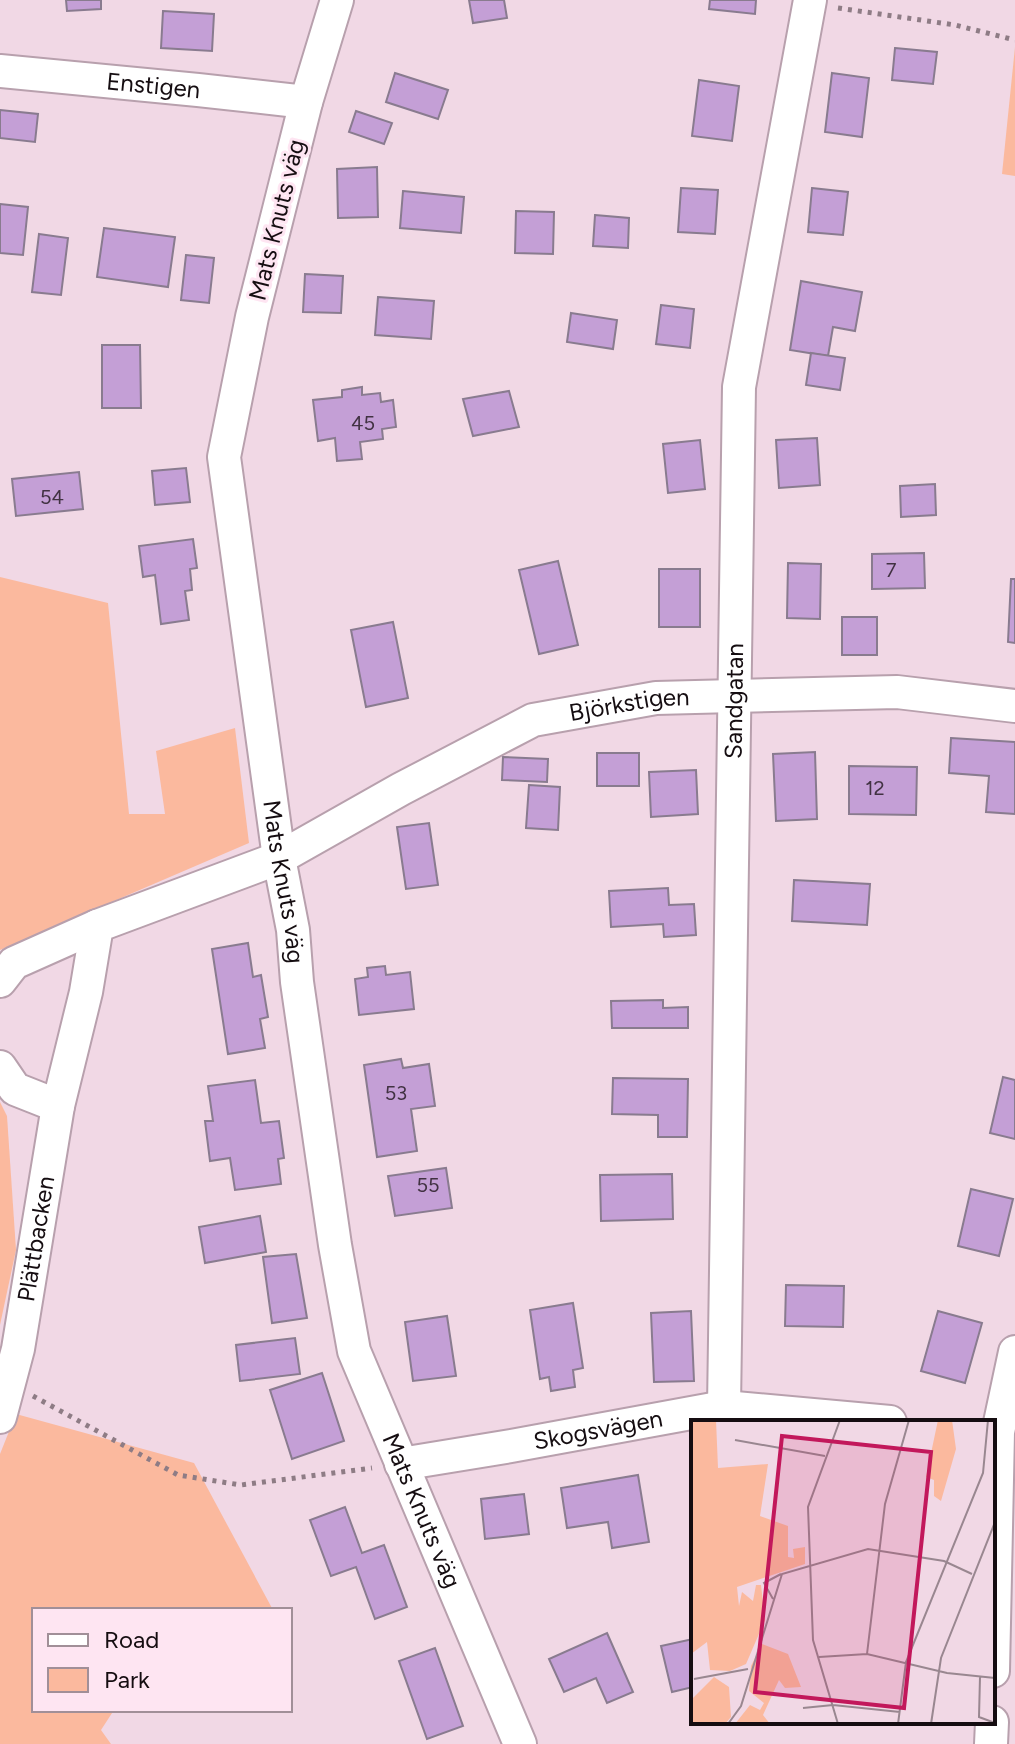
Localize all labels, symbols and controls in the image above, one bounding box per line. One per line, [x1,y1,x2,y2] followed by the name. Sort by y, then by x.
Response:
[105,66,202,104] street label: Enstigen
[242,136,311,303] street label: Mats Knuts väg
[351,411,375,435] house number: 45
[40,485,64,509] house number: 54
[886,558,897,582] house number: 7
[719,643,749,759] street label: Sandgatan
[567,682,690,727] street label: Björkstigen
[865,776,885,800] house number: 12
[257,798,311,964] street label: Mats Knuts väg
[385,1081,407,1105] house number: 53
[417,1173,440,1197] house number: 55
[11,1174,60,1304] street label: Plättbacken
[531,1404,665,1456] street label: Skogsvägen
[691,1420,995,1724] inset map
[376,1429,467,1592] street label: Mats Knuts väg
[32,1608,292,1712] legend
[104,1625,159,1654] text: Road
[104,1665,150,1694] text: Park

